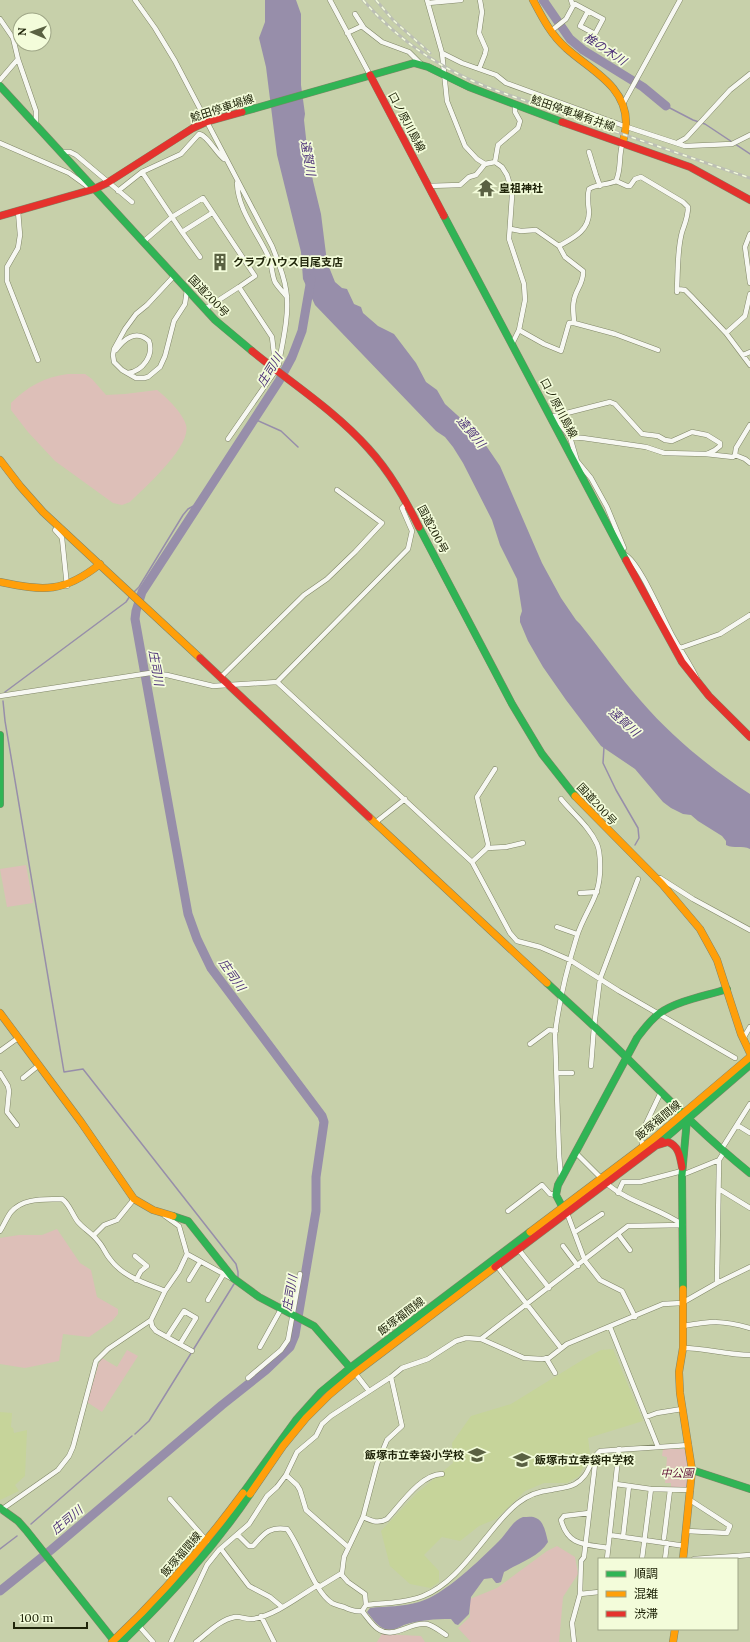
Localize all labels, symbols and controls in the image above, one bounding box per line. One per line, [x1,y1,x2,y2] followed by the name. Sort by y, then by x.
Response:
[12,12,52,52] north arrow
[15,27,29,36] text: N
[581,29,631,69] water label: 椎の木川
[385,90,429,154] street label: 口ノ原川島線
[188,91,256,125] street label: 鯰田停車場線
[529,92,617,134] street label: 鯰田停車場有井線
[298,139,319,179] water label: 遠賀川
[476,178,496,198] temple icon: 皇祖神社
[499,181,543,195] place label: 皇祖神社
[210,252,230,272] building icon: クラブハウス目尾支店
[233,255,343,269] place label: クラブハウス目尾支店
[186,272,232,320] street label: 国道200号
[254,349,287,389] water label: 庄司川
[537,376,581,440] street label: 口ノ原川島線
[454,413,490,452] water label: 遠賀川
[414,503,452,555] street label: 国道200号
[146,649,167,689] water label: 庄司川
[606,704,644,741] water label: 遠賀川
[574,780,620,828] street label: 国道200号
[216,956,250,995] water label: 庄司川
[632,1097,684,1143] street label: 飯塚福間線
[279,1272,300,1312] water label: 庄司川
[375,1294,427,1338] street label: 飯塚福間線
[467,1445,487,1465] school or university icon: 飯塚市立幸袋小学校
[364,1448,464,1462] place label: 飯塚市立幸袋小学校
[512,1450,532,1470] school or university icon: 飯塚市立幸袋中学校
[534,1453,634,1467] place label: 飯塚市立幸袋中学校
[661,1466,695,1480] park label: 中公園
[48,1501,87,1537] water label: 庄司川
[158,1529,204,1579] street label: 飯塚福間線
[598,1558,738,1630] legend
[634,1566,658,1581] text: 順調
[634,1586,658,1601] text: 混雑
[14,1604,87,1630] scale bar
[634,1606,658,1621] text: 渋滞
[20,1610,53,1625] text: 100 m

